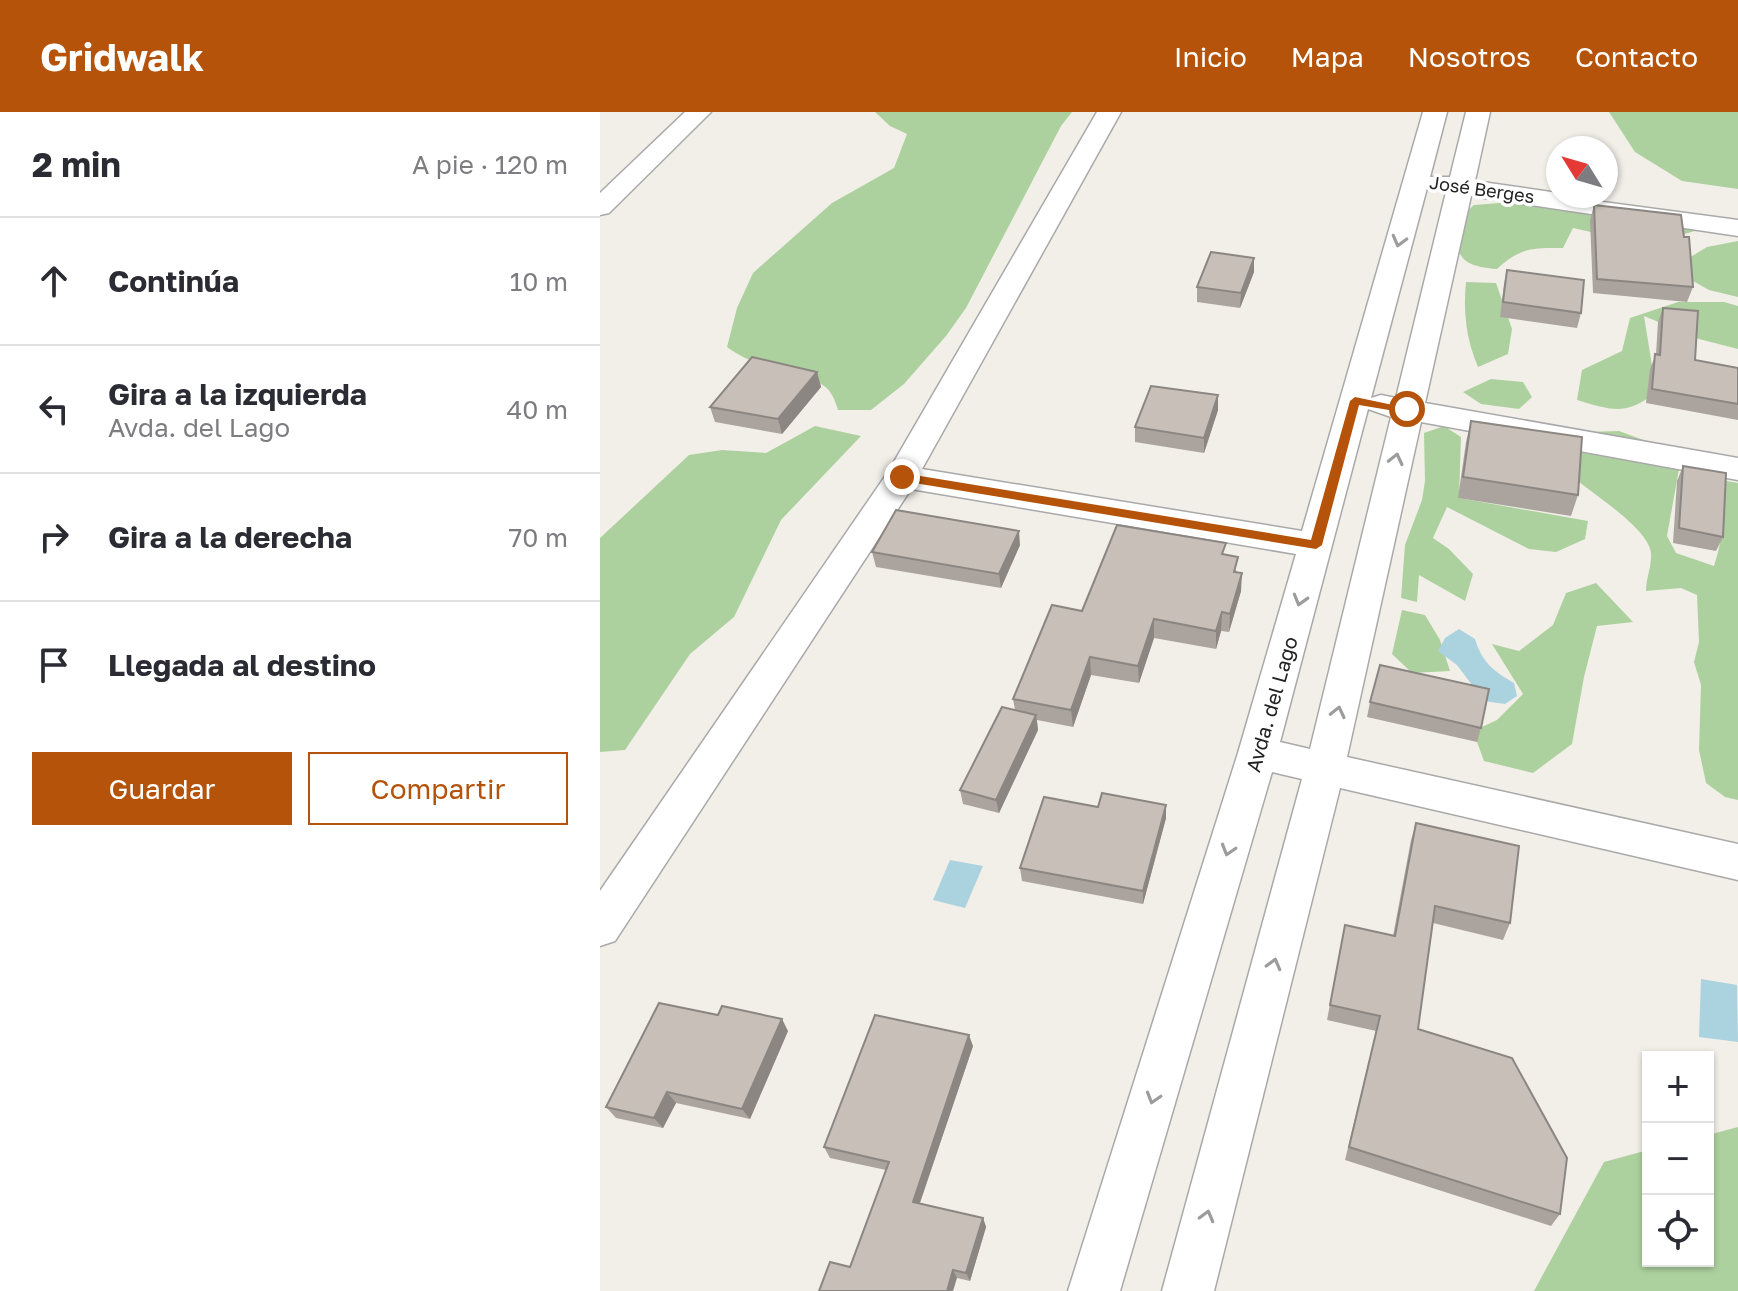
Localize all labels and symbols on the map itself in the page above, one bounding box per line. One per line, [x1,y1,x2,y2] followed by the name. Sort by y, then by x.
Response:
[1546,136,1618,208] north arrow
[1428,171,1536,207] street label: José Berges
[1392,234,1408,248] one-way arrow
[1389,391,1425,427] route start
[1387,452,1404,466] one-way arrow
[884,459,920,495] route end
[1293,592,1310,606] one-way arrow
[1240,633,1302,775] street label: Avda. del Lago
[1329,706,1346,720] one-way arrow
[1221,842,1237,856] one-way arrow
[1264,958,1281,972] one-way arrow
[1146,1091,1162,1105] one-way arrow
[1198,1209,1215,1223] one-way arrow

